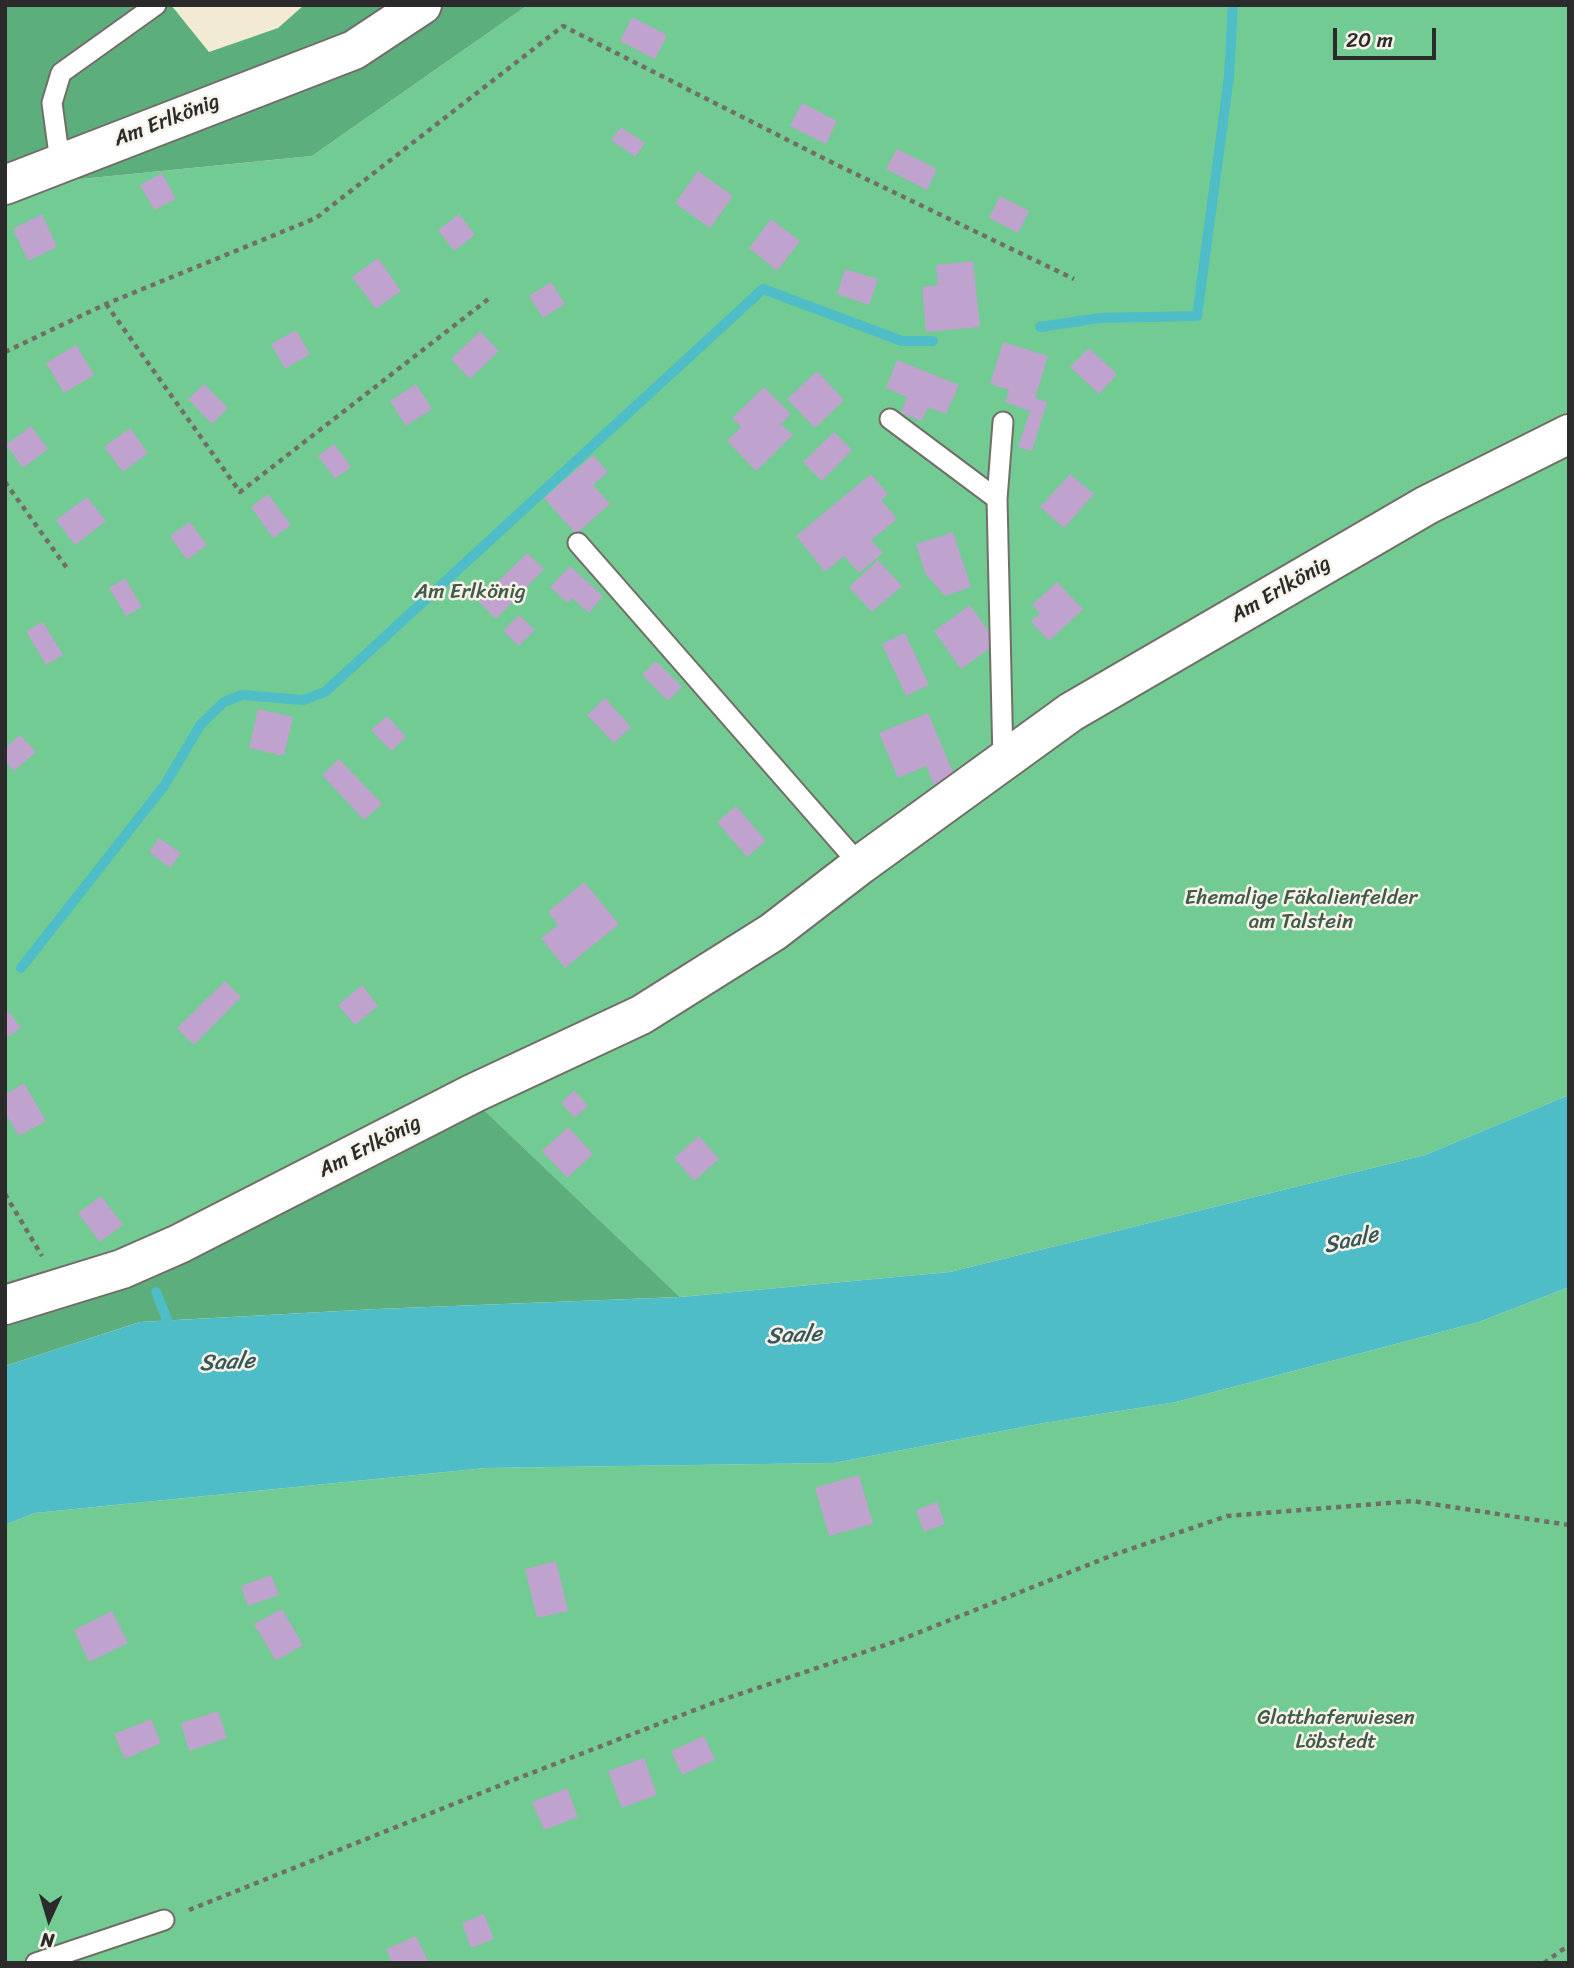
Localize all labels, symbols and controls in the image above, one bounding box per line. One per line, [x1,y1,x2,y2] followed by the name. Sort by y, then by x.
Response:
[1336,14,1439,58] scale bar
[1346,21,1393,59] text: 20 m
[111,89,223,153] street label: Am Erlkönig
[1227,551,1335,629] street label: Am Erlkönig
[414,580,526,606] park label: Am Erlkönig
[1185,886,1417,936] park label: Ehemalige Fäkalienfelder am Talstein
[315,1111,425,1183] street label: Am Erlkönig
[1321,1221,1381,1261] water label: Saale
[766,1321,822,1351] water label: Saale
[199,1348,255,1378] water label: Saale
[1257,1706,1415,1756] park label: Glatthaferwiesen Löbstedt
[14,1884,84,1954] north arrow
[40,1924,55,1957] text: N

